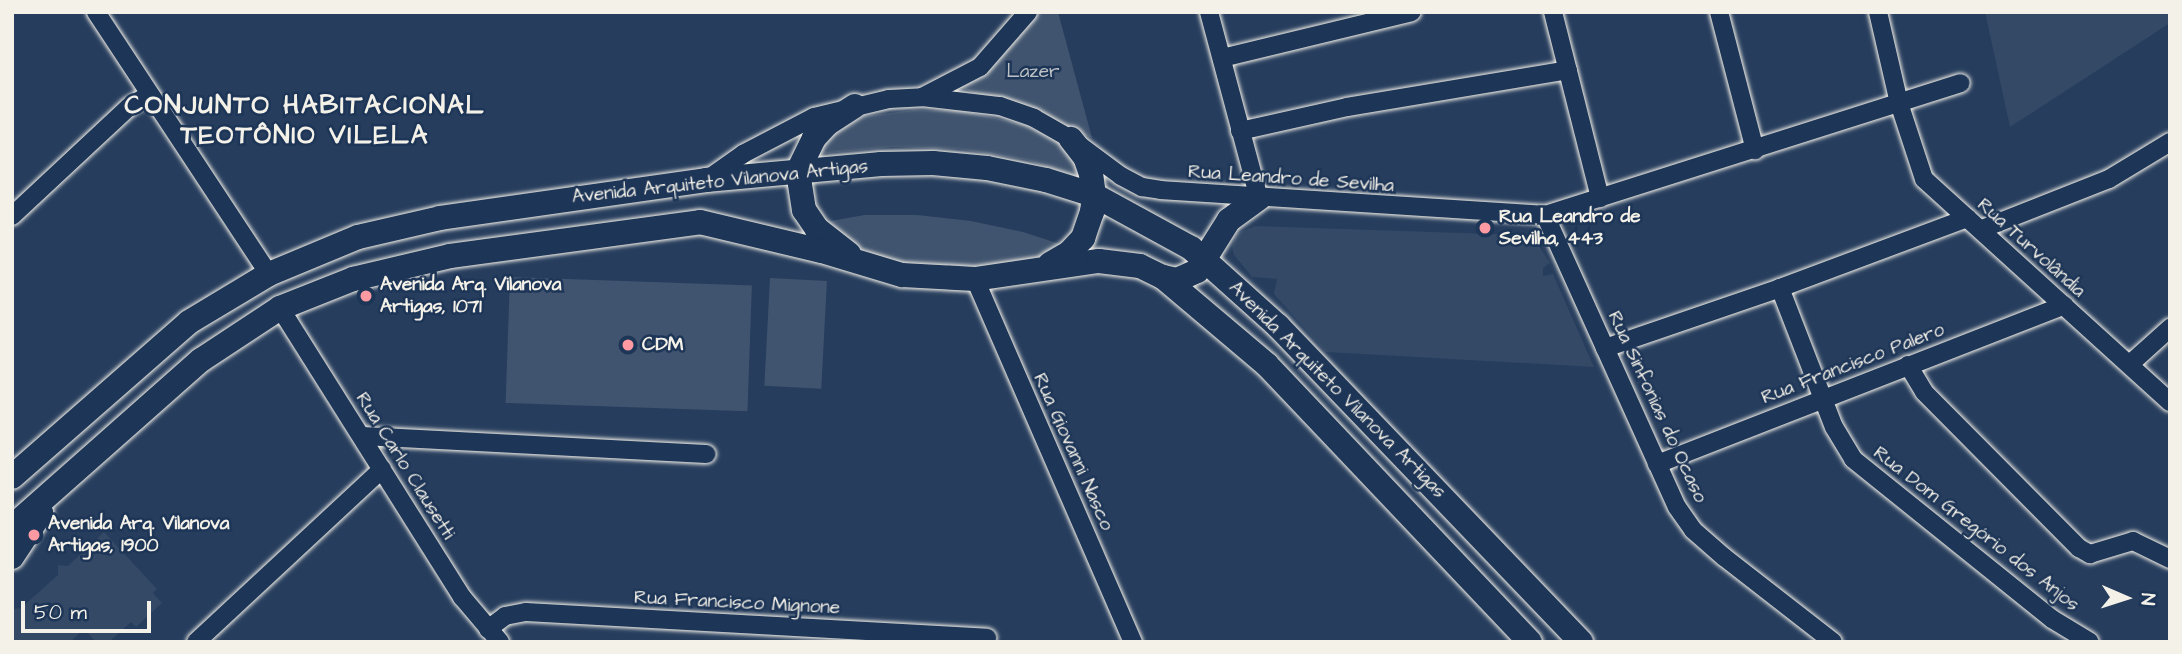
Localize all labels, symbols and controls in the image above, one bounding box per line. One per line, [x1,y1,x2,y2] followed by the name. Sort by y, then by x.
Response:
[1007,61,1059,83] park label: Lazer
[127,90,483,152] district label: CONJUNTO HABITACIONAL TEOTÔNIO VILELA
[571,155,869,209] street label: Avenida Arquiteto Vilanova Artigas
[1187,160,1395,198] street label: Rua Leandro de Sevilha
[1972,194,2090,302] street label: Rua Turvolândia
[1499,206,1641,250] place label: Rua Leandro de Sevilha, 443
[1477,220,1493,236] marker: Rua Leandro de Sevilha, 443
[380,274,562,318] place label: Avenida Arq. Vilanova Artigas, 1071
[1224,277,1450,503] street label: Avenida Arquiteto Vilanova Artigas
[358,288,374,304] marker: Avenida Arq. Vilanova Artigas, 1071
[1603,308,1711,506] street label: Rua Sinfonias do Ocaso
[1758,319,1948,409] street label: Rua Francisco Palero
[642,334,683,356] place label: CDM
[620,337,636,353] marker: CDM
[1028,370,1118,534] street label: Rua Giovanni Nasco
[351,388,459,544] street label: Rua Carlo Clausetti
[1869,442,2083,616] street label: Rua Dom Gregório dos Anjos
[48,513,230,557] place label: Avenida Arq. Vilanova Artigas, 1900
[26,527,42,543] marker: Avenida Arq. Vilanova Artigas, 1900
[2091,563,2161,633] north arrow
[633,586,841,620] street label: Rua Francisco Mignone
[24,588,154,632] scale bar
[2134,592,2161,606] text: N
[34,598,87,627] text: 50 m

